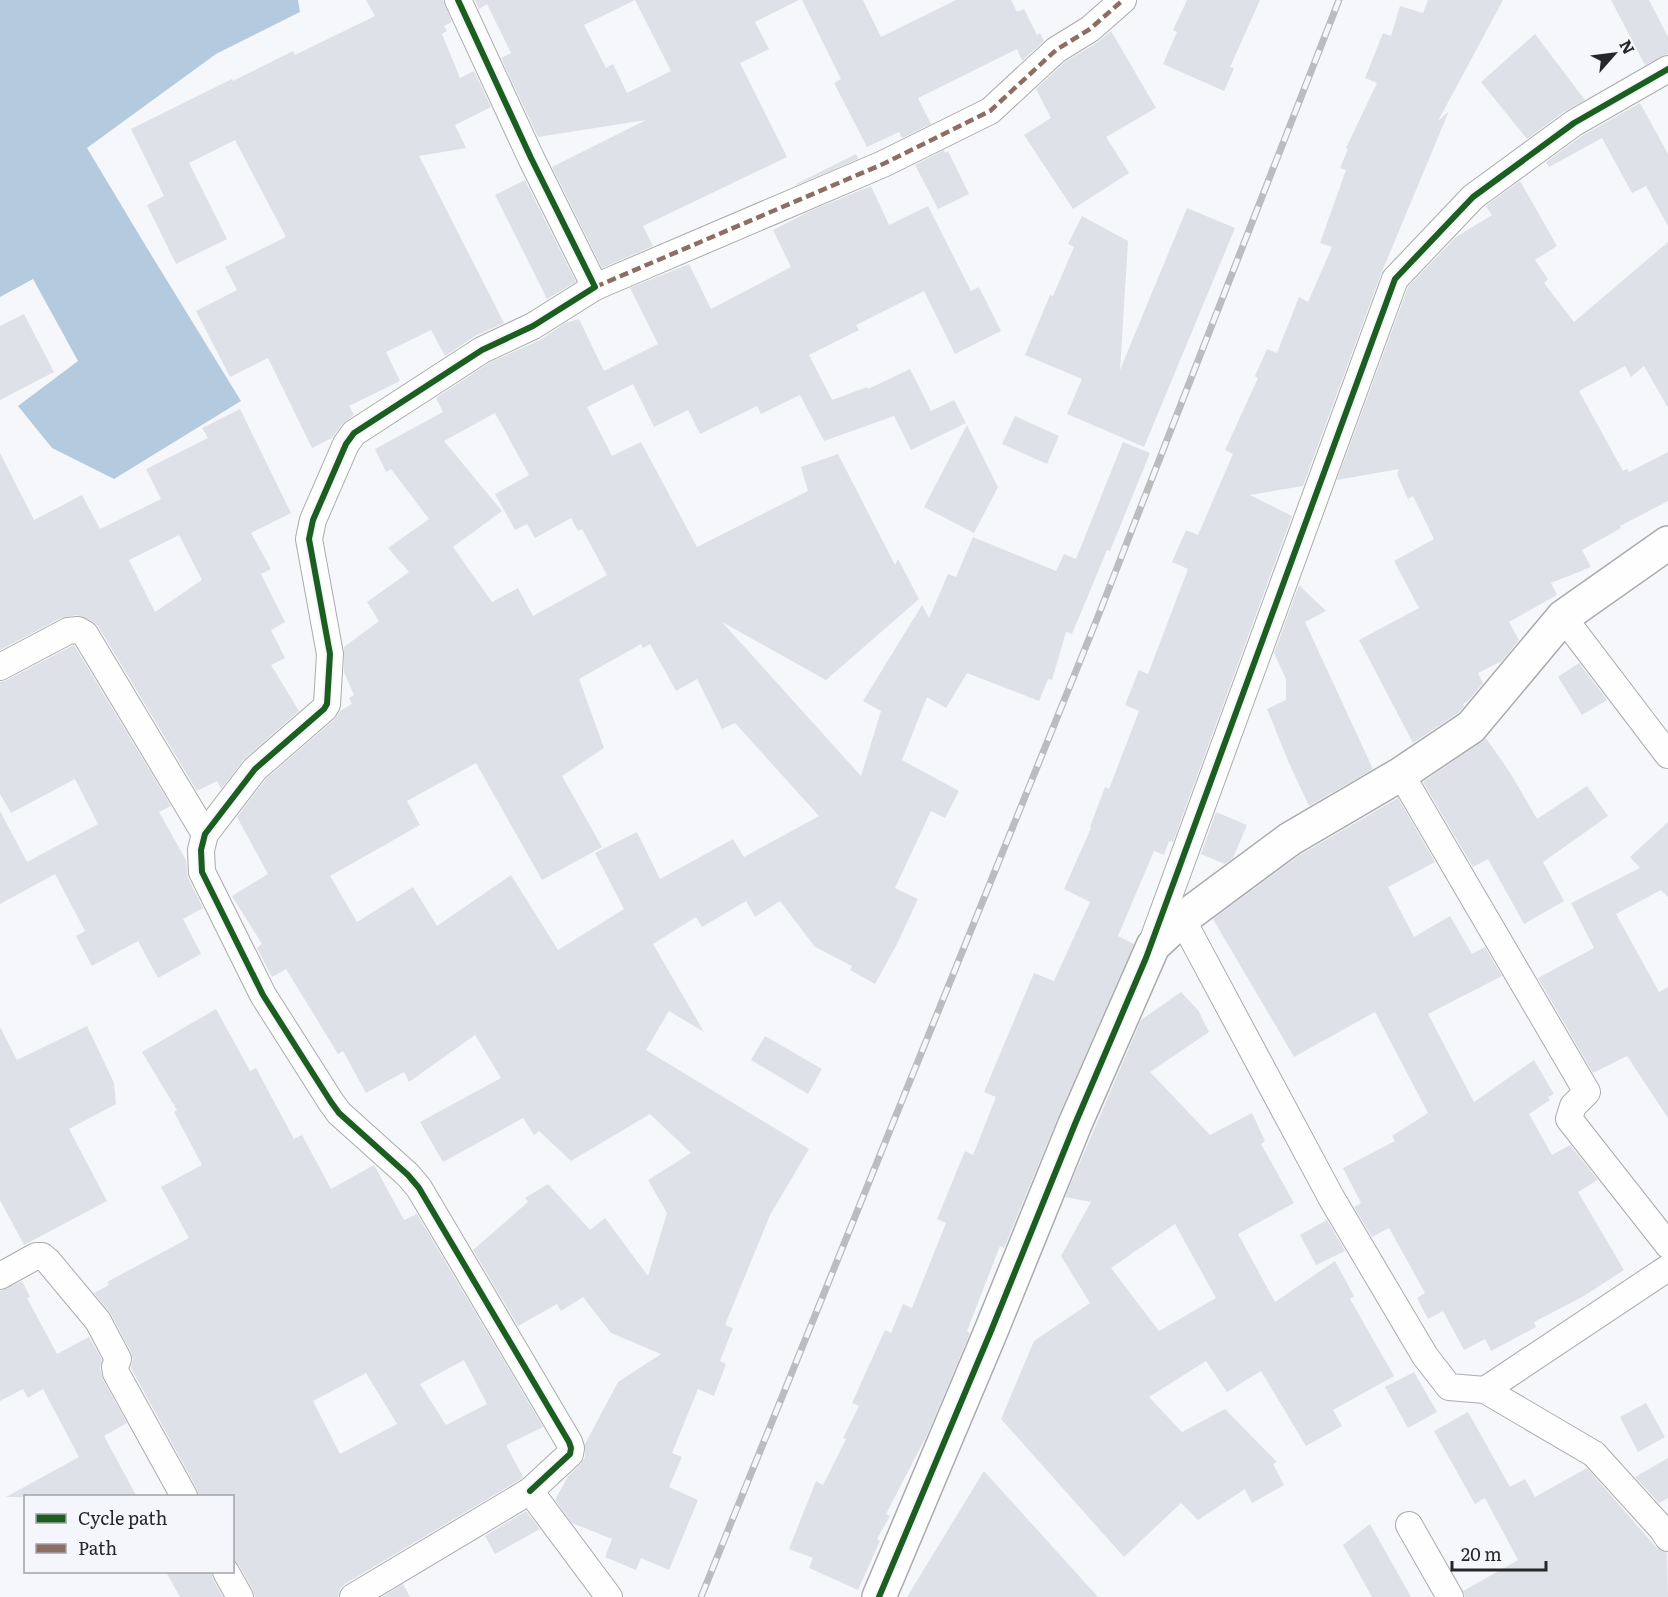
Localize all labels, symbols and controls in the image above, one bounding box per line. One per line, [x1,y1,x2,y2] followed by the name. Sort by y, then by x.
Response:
[1584,24,1644,84] north arrow
[1614,35,1642,58] text: N
[24,1495,234,1573] legend
[78,1504,167,1531] text: Cycle path
[78,1534,117,1561] text: Path
[1452,1534,1546,1572] scale bar
[1461,1540,1502,1567] text: 20 m

